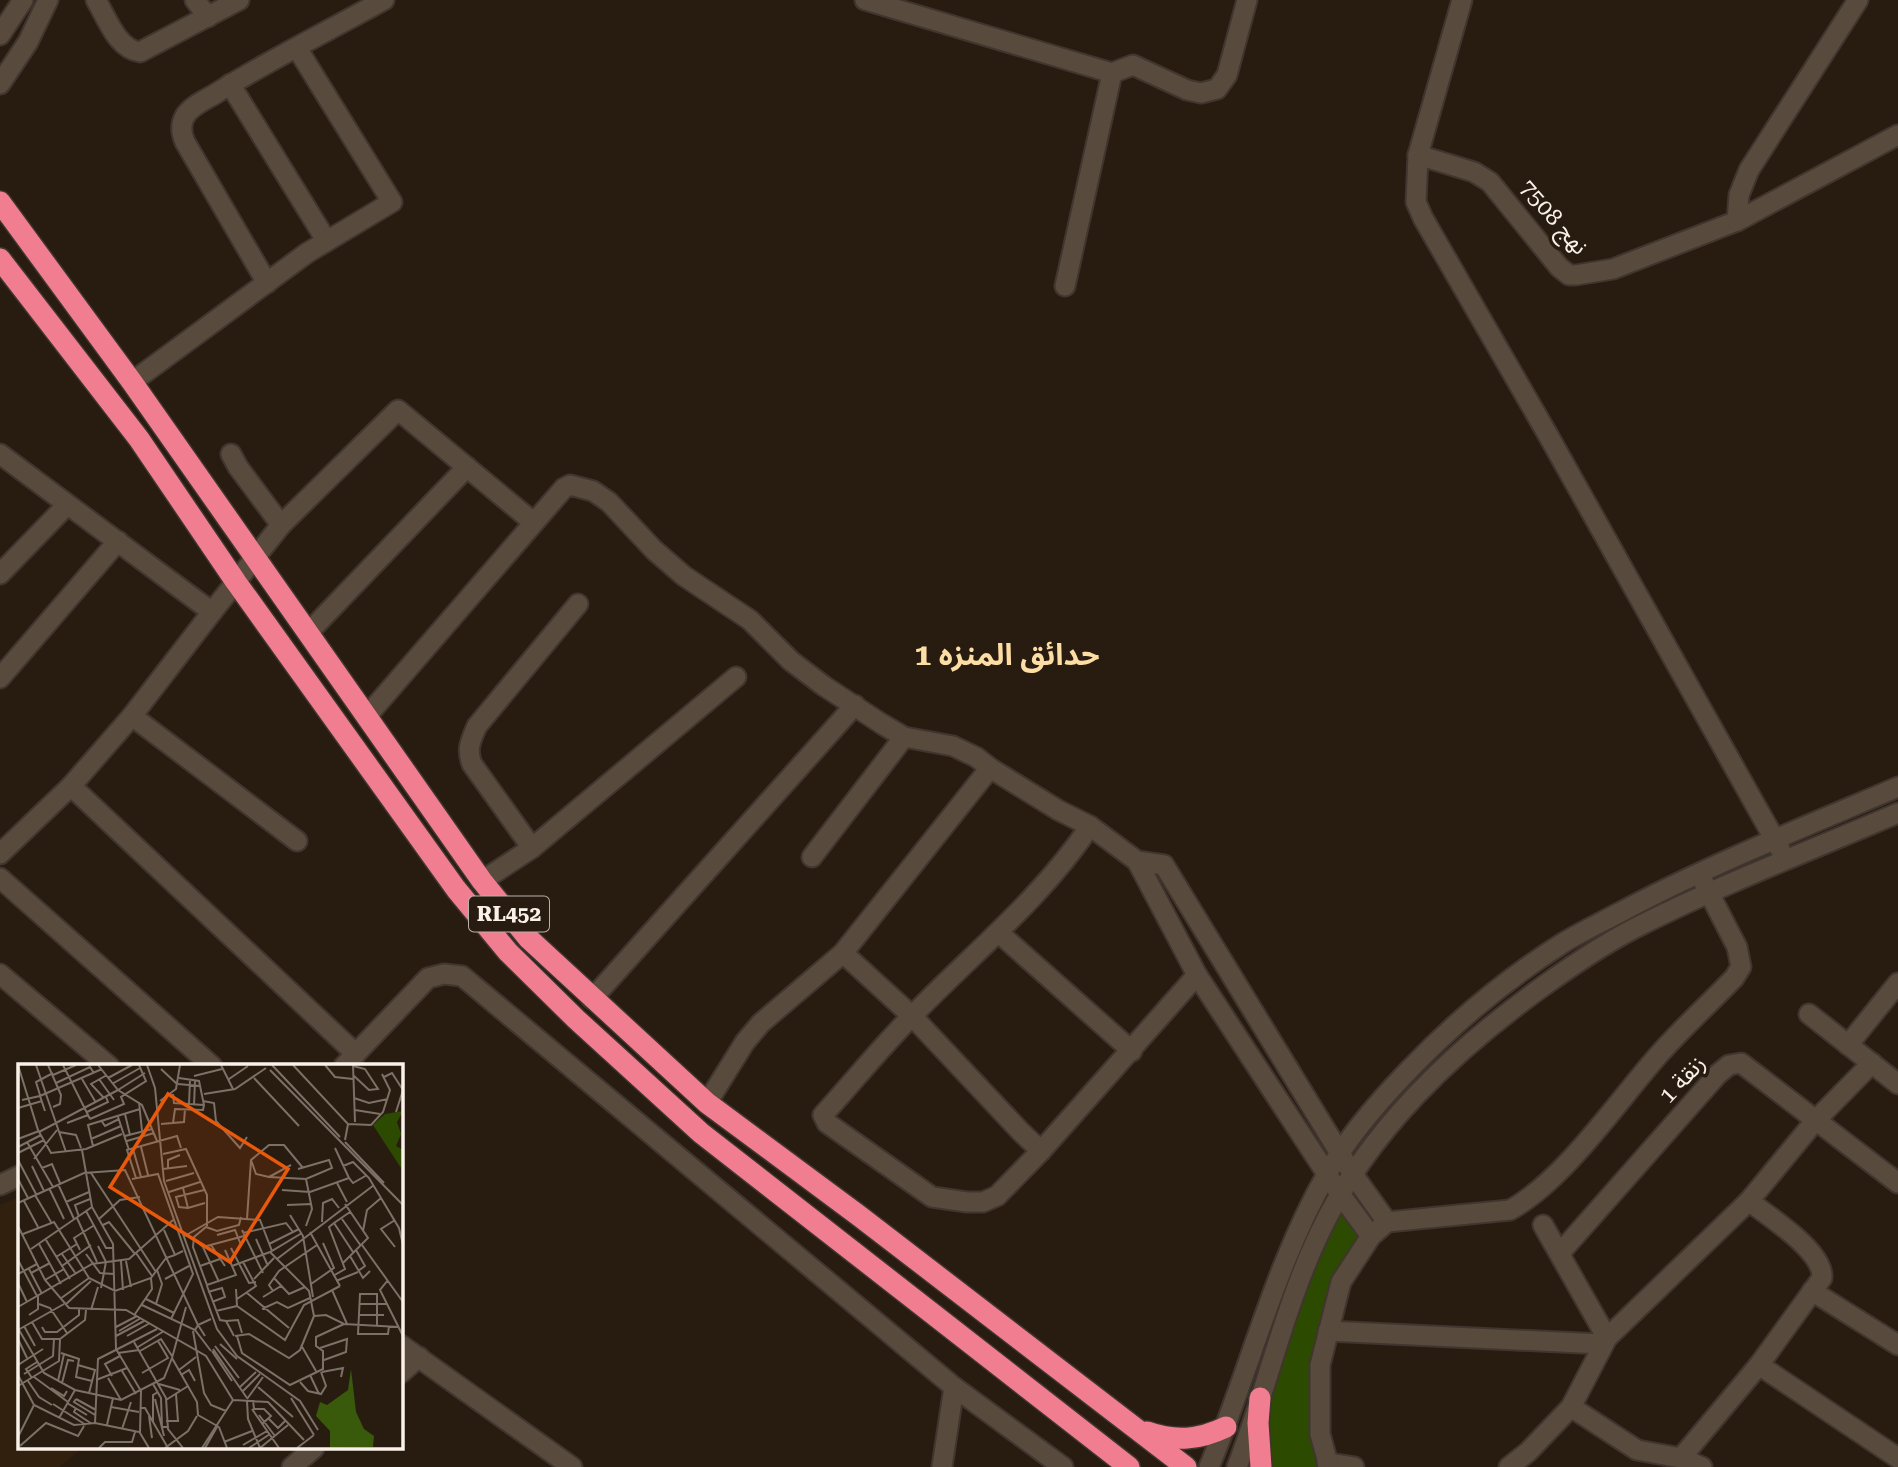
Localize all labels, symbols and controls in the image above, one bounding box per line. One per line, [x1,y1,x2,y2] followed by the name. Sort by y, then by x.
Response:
[1512,174,1593,262] street label: نهج 7508
[914,637,1100,673] district label: حدائق المنزه 1
[469,897,549,932] road number: RL452
[1654,1050,1711,1109] street label: زنقة 1
[18,1064,402,1450] inset map

